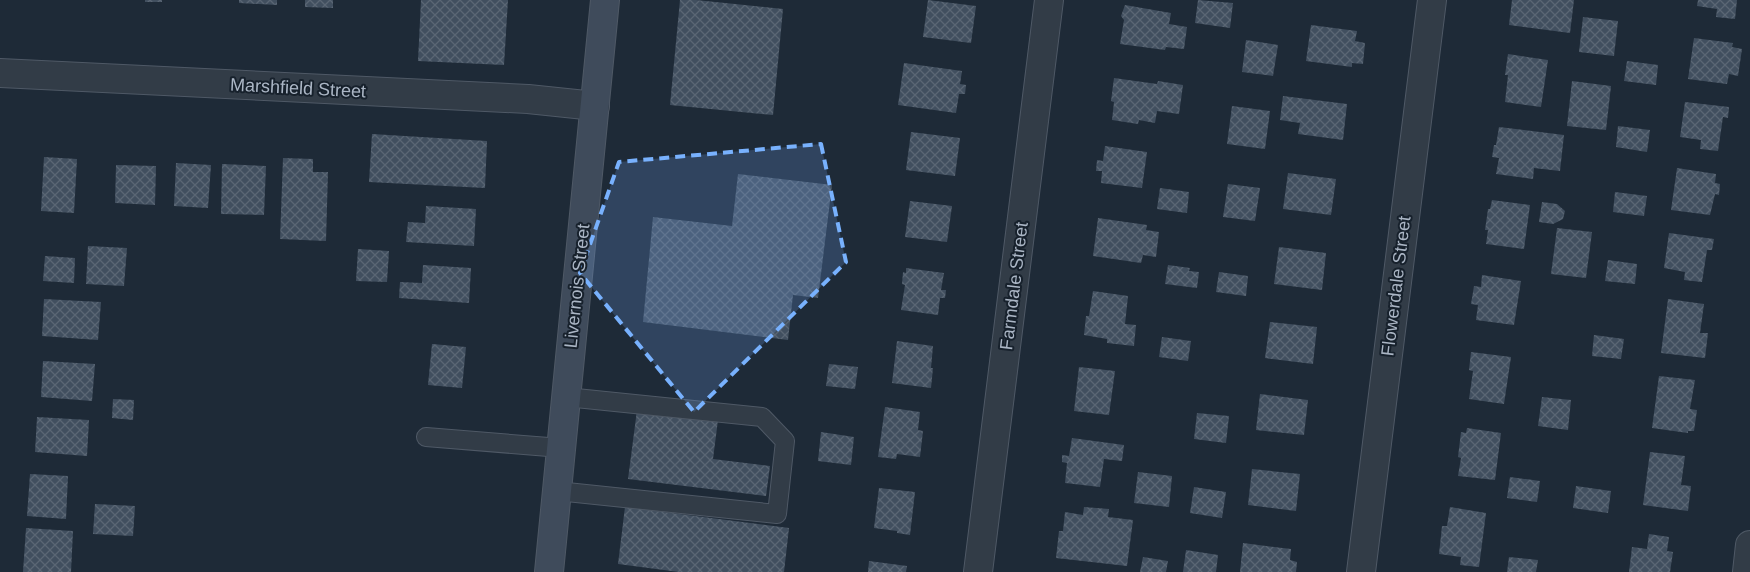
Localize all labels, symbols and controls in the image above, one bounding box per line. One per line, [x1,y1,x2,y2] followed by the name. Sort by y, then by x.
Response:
[230,74,366,102] street label: Marshfield Street
[1377,215,1415,357] street label: Flowerdale Street
[996,221,1032,351] street label: Farmdale Street
[561,223,593,349] street label: Livernois Street

